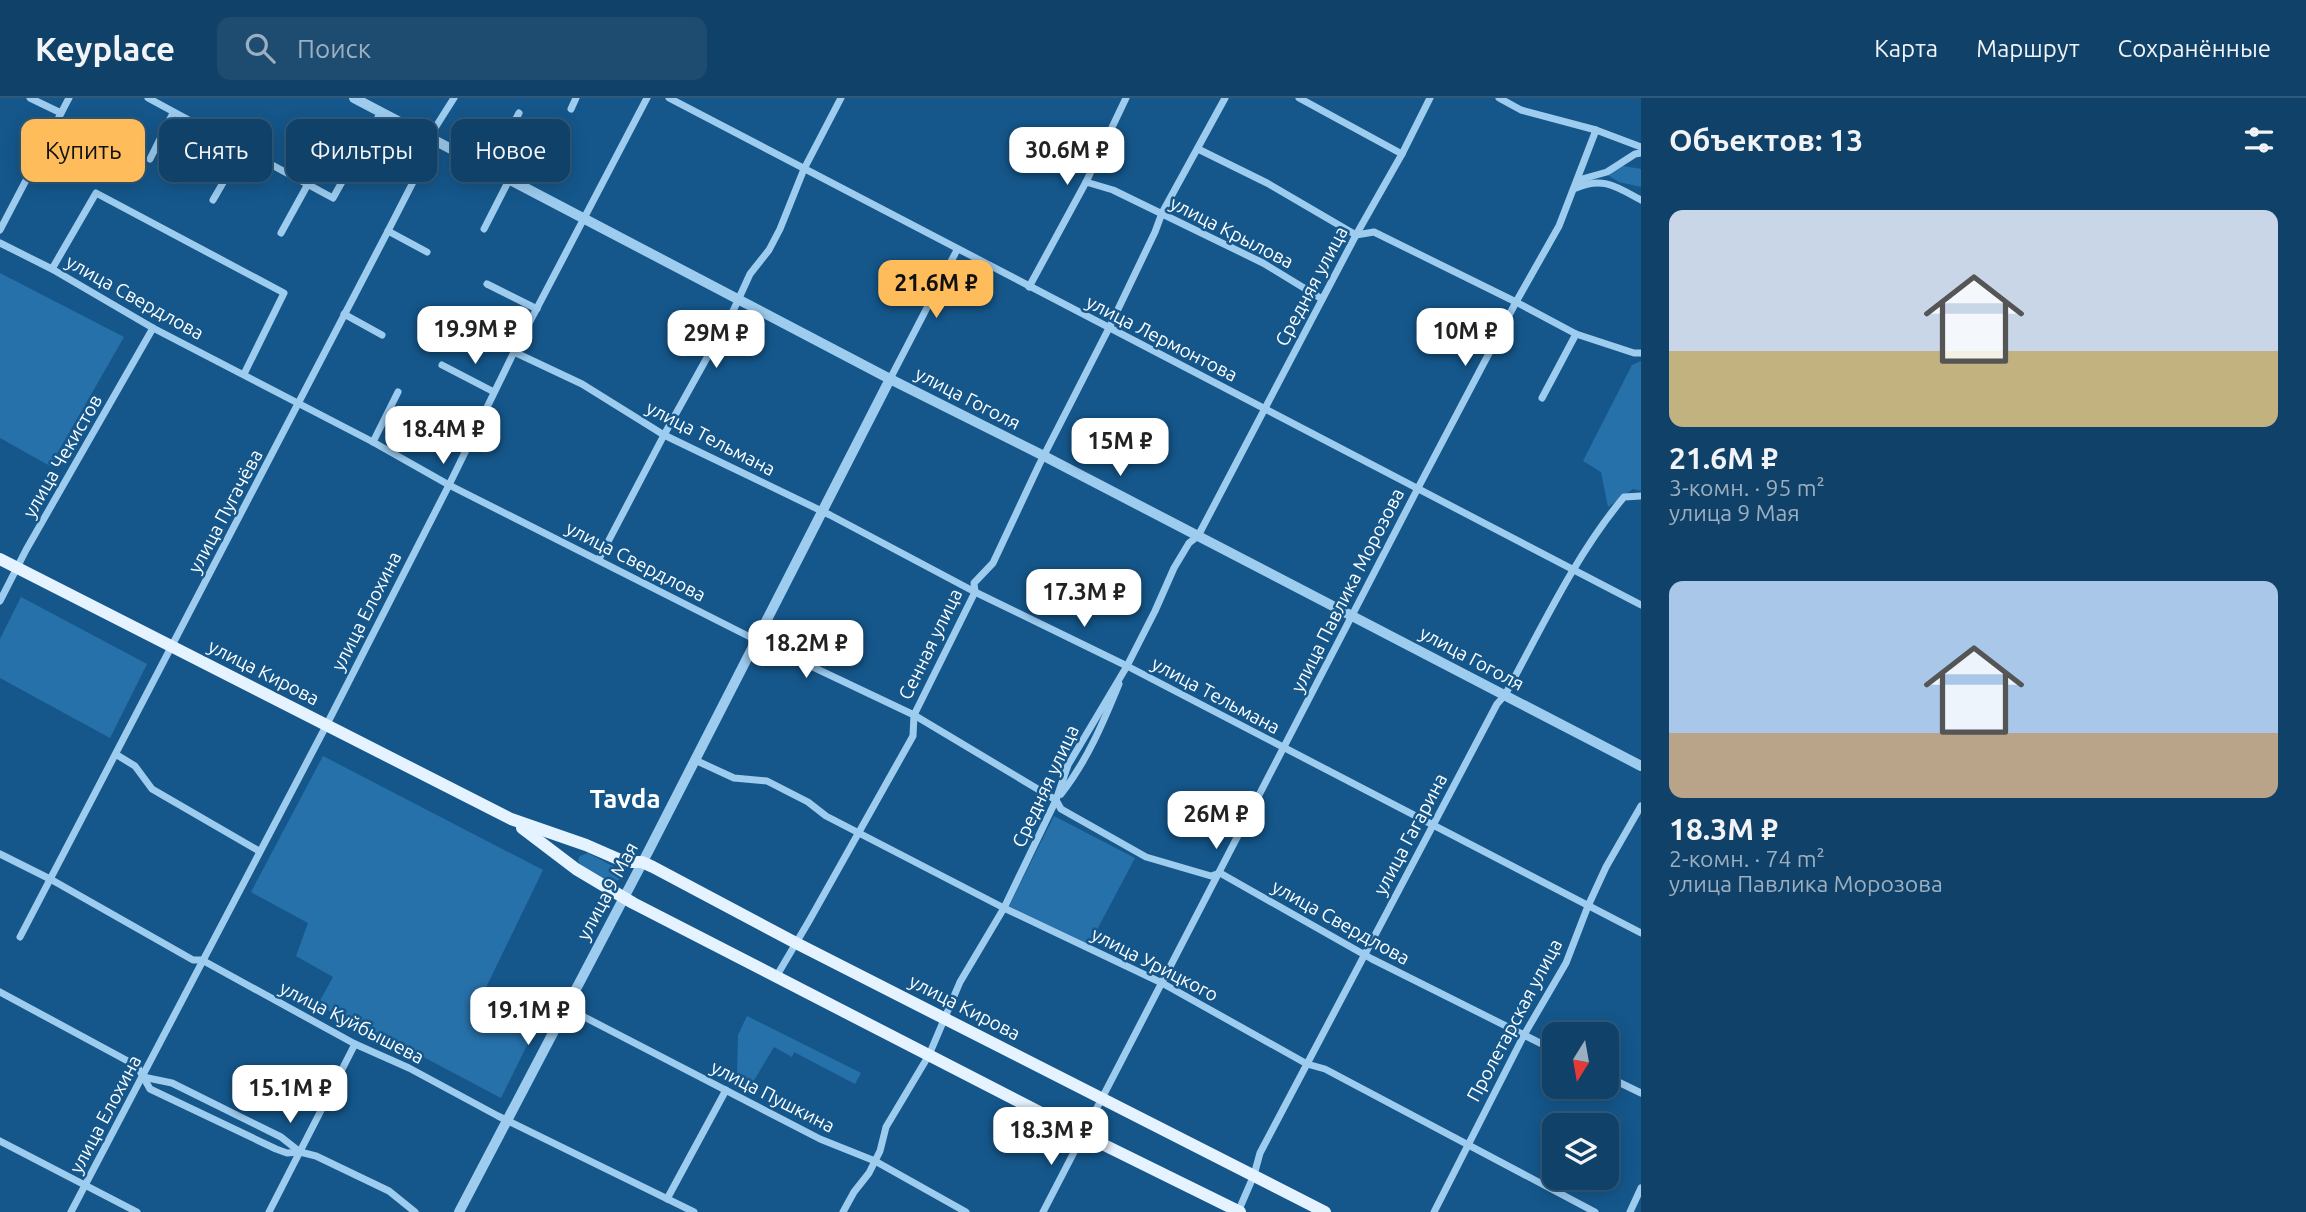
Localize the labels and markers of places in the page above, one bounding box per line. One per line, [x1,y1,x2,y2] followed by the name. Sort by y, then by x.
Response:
[1002,127,1132,187] pin: 30.6M ₽
[871,260,1001,320] pin: 21.6M ₽
[410,306,540,366] pin: 19.9M ₽
[1416,308,1514,368] pin: 10M ₽
[667,310,765,370] pin: 29M ₽
[378,406,508,466] pin: 18.4M ₽
[1071,418,1169,478] pin: 15M ₽
[1019,570,1149,629] pin: 17.3M ₽
[741,620,871,680] pin: 18.2M ₽
[1167,792,1265,851] pin: 26M ₽
[463,988,593,1047] pin: 19.1M ₽
[225,1066,355,1125] pin: 15.1M ₽
[986,1108,1116,1167] pin: 18.3M ₽

